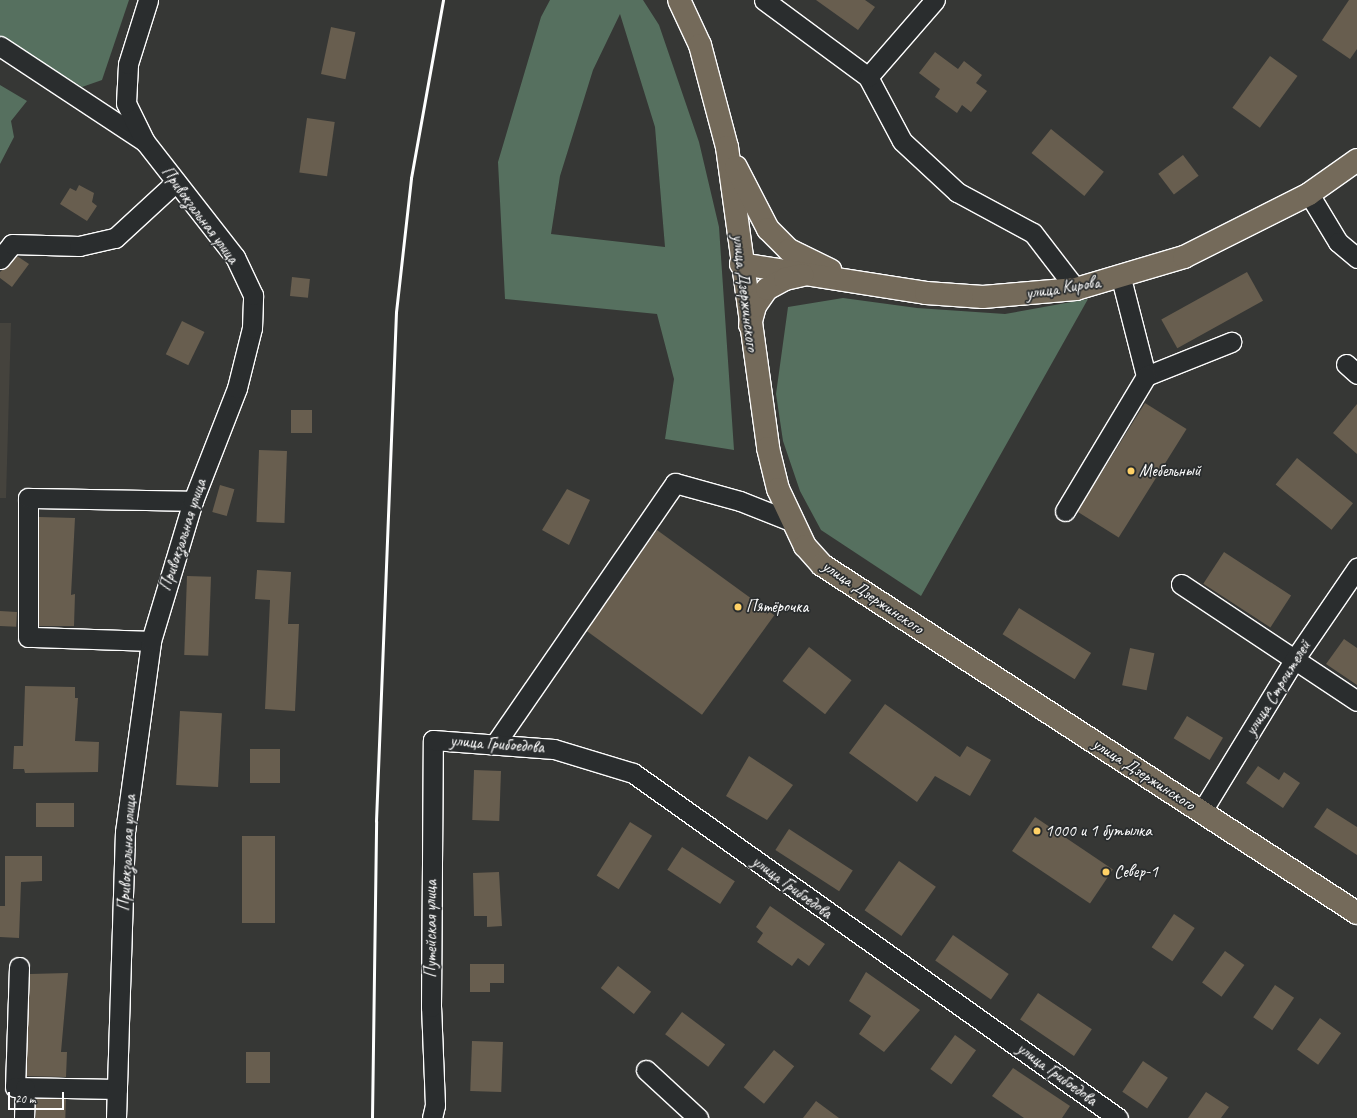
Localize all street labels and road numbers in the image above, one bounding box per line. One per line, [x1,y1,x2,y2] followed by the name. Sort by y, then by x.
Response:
[156,162,244,268] street label: Привокзальная улица
[728,234,762,352] street label: улица Дзержинского
[1024,272,1102,304] street label: улица Кирова
[155,476,211,594] street label: Привокзальная улица
[819,556,927,638] street label: улица Дзержинского
[1241,637,1315,739] street label: улица Строителей
[450,731,544,757] street label: улица Грибоедова
[1090,734,1198,814] street label: улица Дзержинского
[114,793,140,913] street label: Привокзальная улица
[748,851,836,923] street label: улица Грибоедова
[421,879,441,979] street label: Путейская улица
[1013,1038,1101,1110] street label: улица Грибоедова

